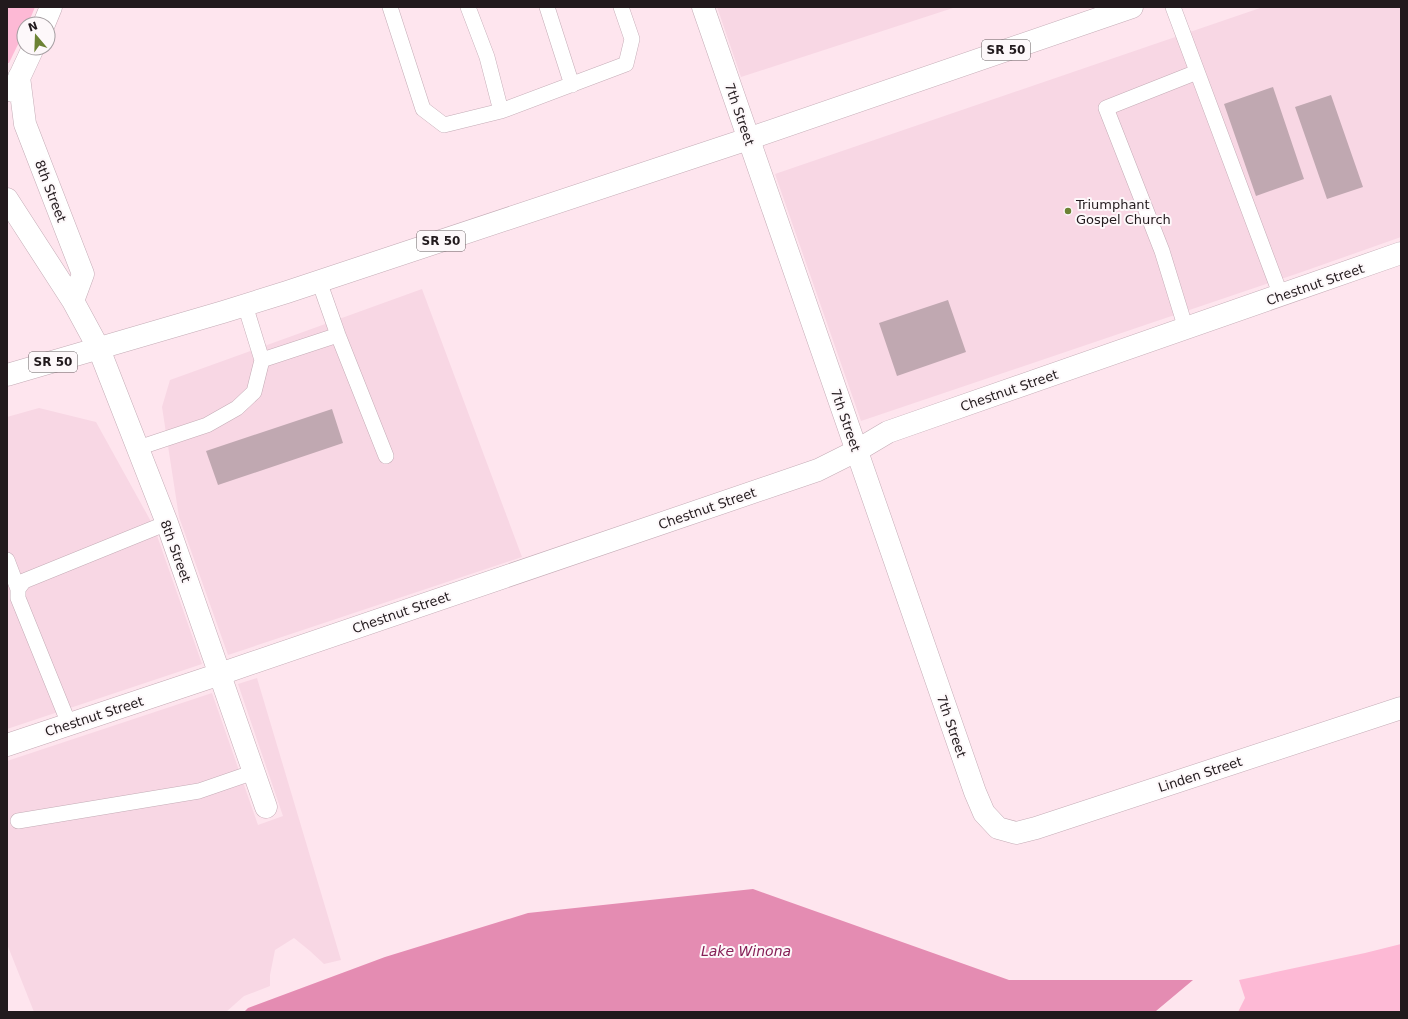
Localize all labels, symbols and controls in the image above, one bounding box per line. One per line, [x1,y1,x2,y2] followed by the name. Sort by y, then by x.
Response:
[16,16,56,56] north arrow
[26,19,39,35] text: N
[982,40,1030,60] road number: SR 50
[722,81,757,147] street label: 7th Street
[32,158,69,224] street label: 8th Street
[1075,197,1171,227] place label: Triumphant Gospel Church
[1063,206,1073,216] marker: Triumphant Gospel Church
[417,231,465,251] road number: SR 50
[1264,261,1366,308] street label: Chestnut Street
[29,352,77,372] road number: SR 50
[958,367,1060,414] street label: Chestnut Street
[828,387,863,453] street label: 7th Street
[656,485,758,532] street label: Chestnut Street
[157,518,194,584] street label: 8th Street
[350,589,452,636] street label: Chestnut Street
[934,693,969,759] street label: 7th Street
[43,694,145,739] street label: Chestnut Street
[1156,754,1244,795] street label: Linden Street
[701,943,791,959] water label: Lake Winona

